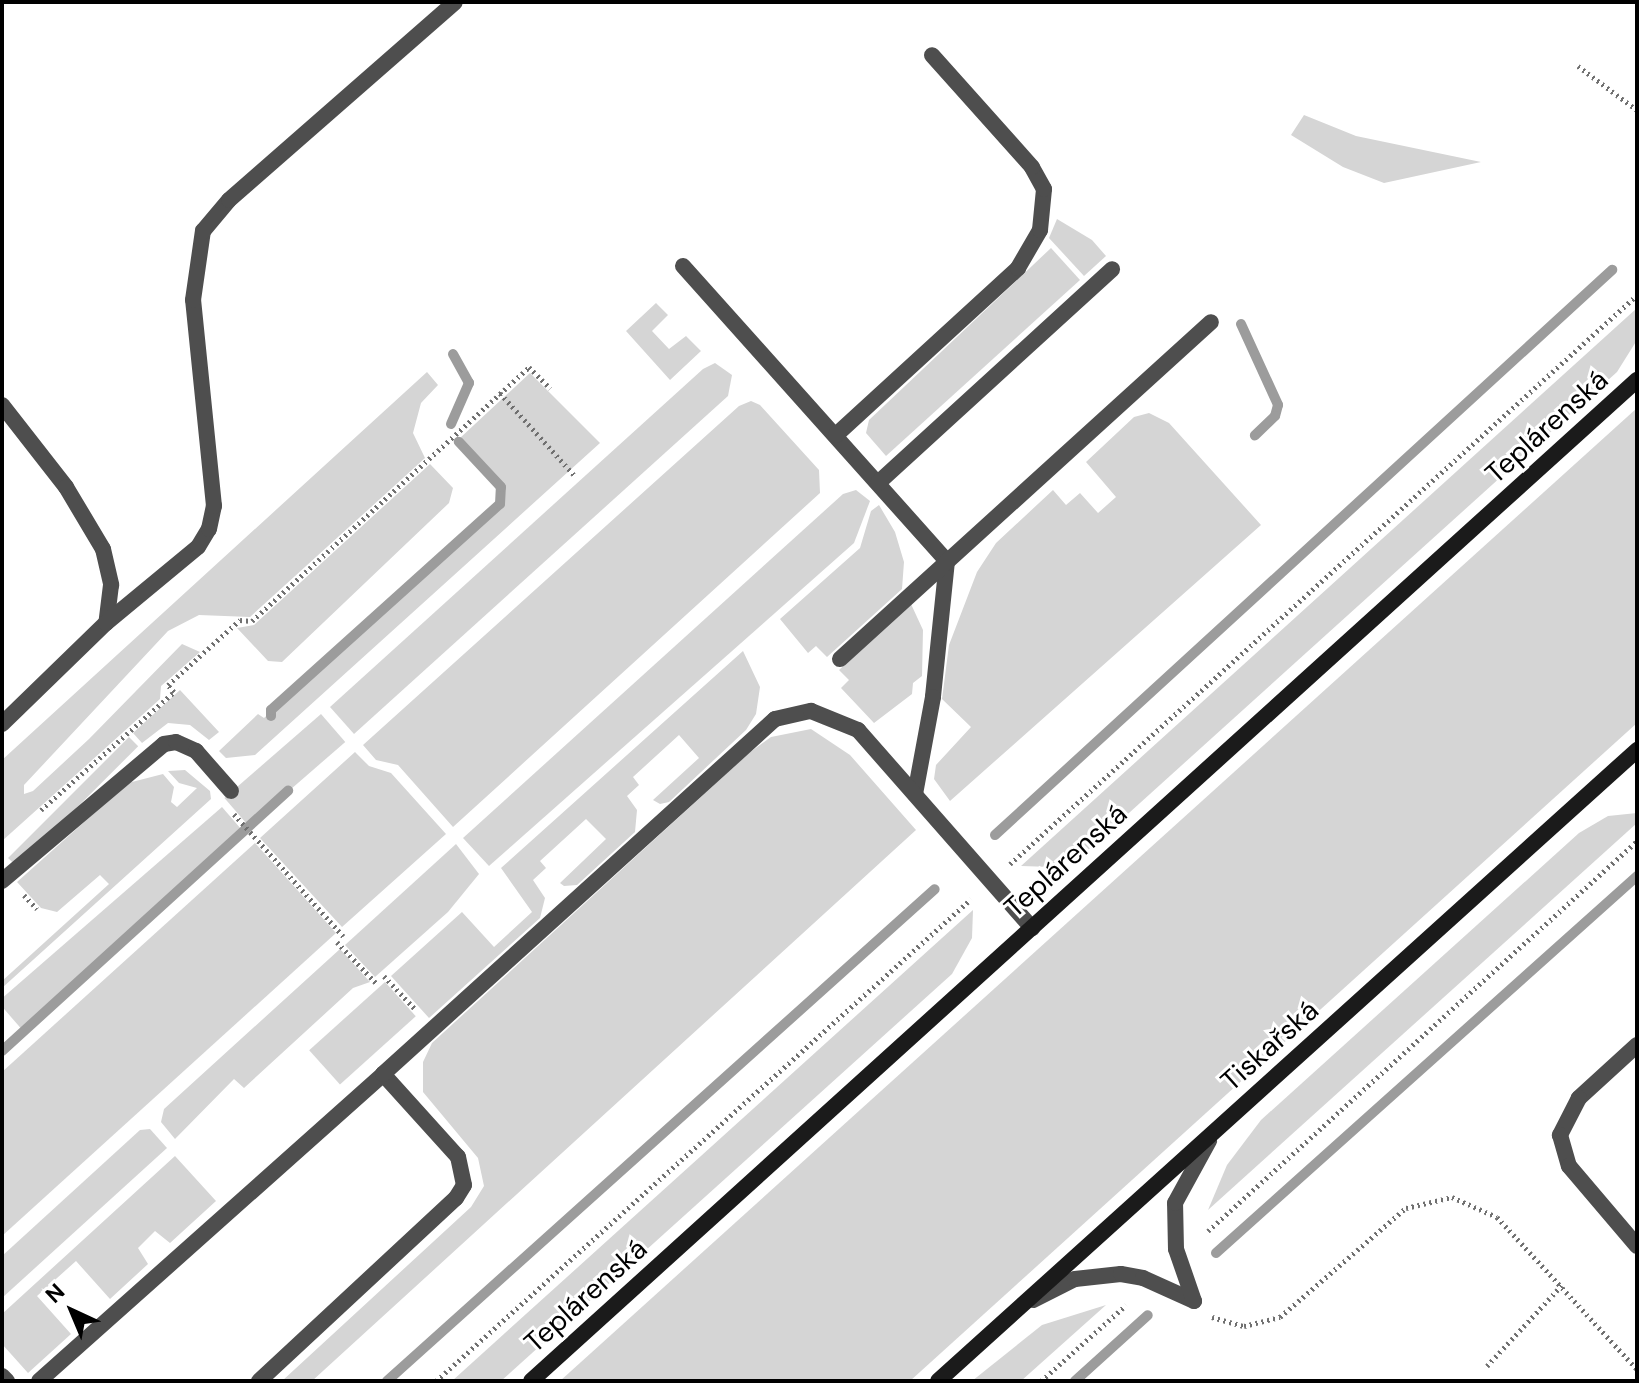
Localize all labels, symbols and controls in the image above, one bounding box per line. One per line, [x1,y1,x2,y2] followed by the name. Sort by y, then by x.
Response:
[1479,363,1615,491] street label: Teplárenská
[998,797,1134,925] street label: Teplárenská
[1214,994,1326,1098] street label: Tiskařská
[518,1232,654,1360] street label: Teplárenská
[32,1271,112,1351] north arrow
[39,1277,71,1309] text: N

